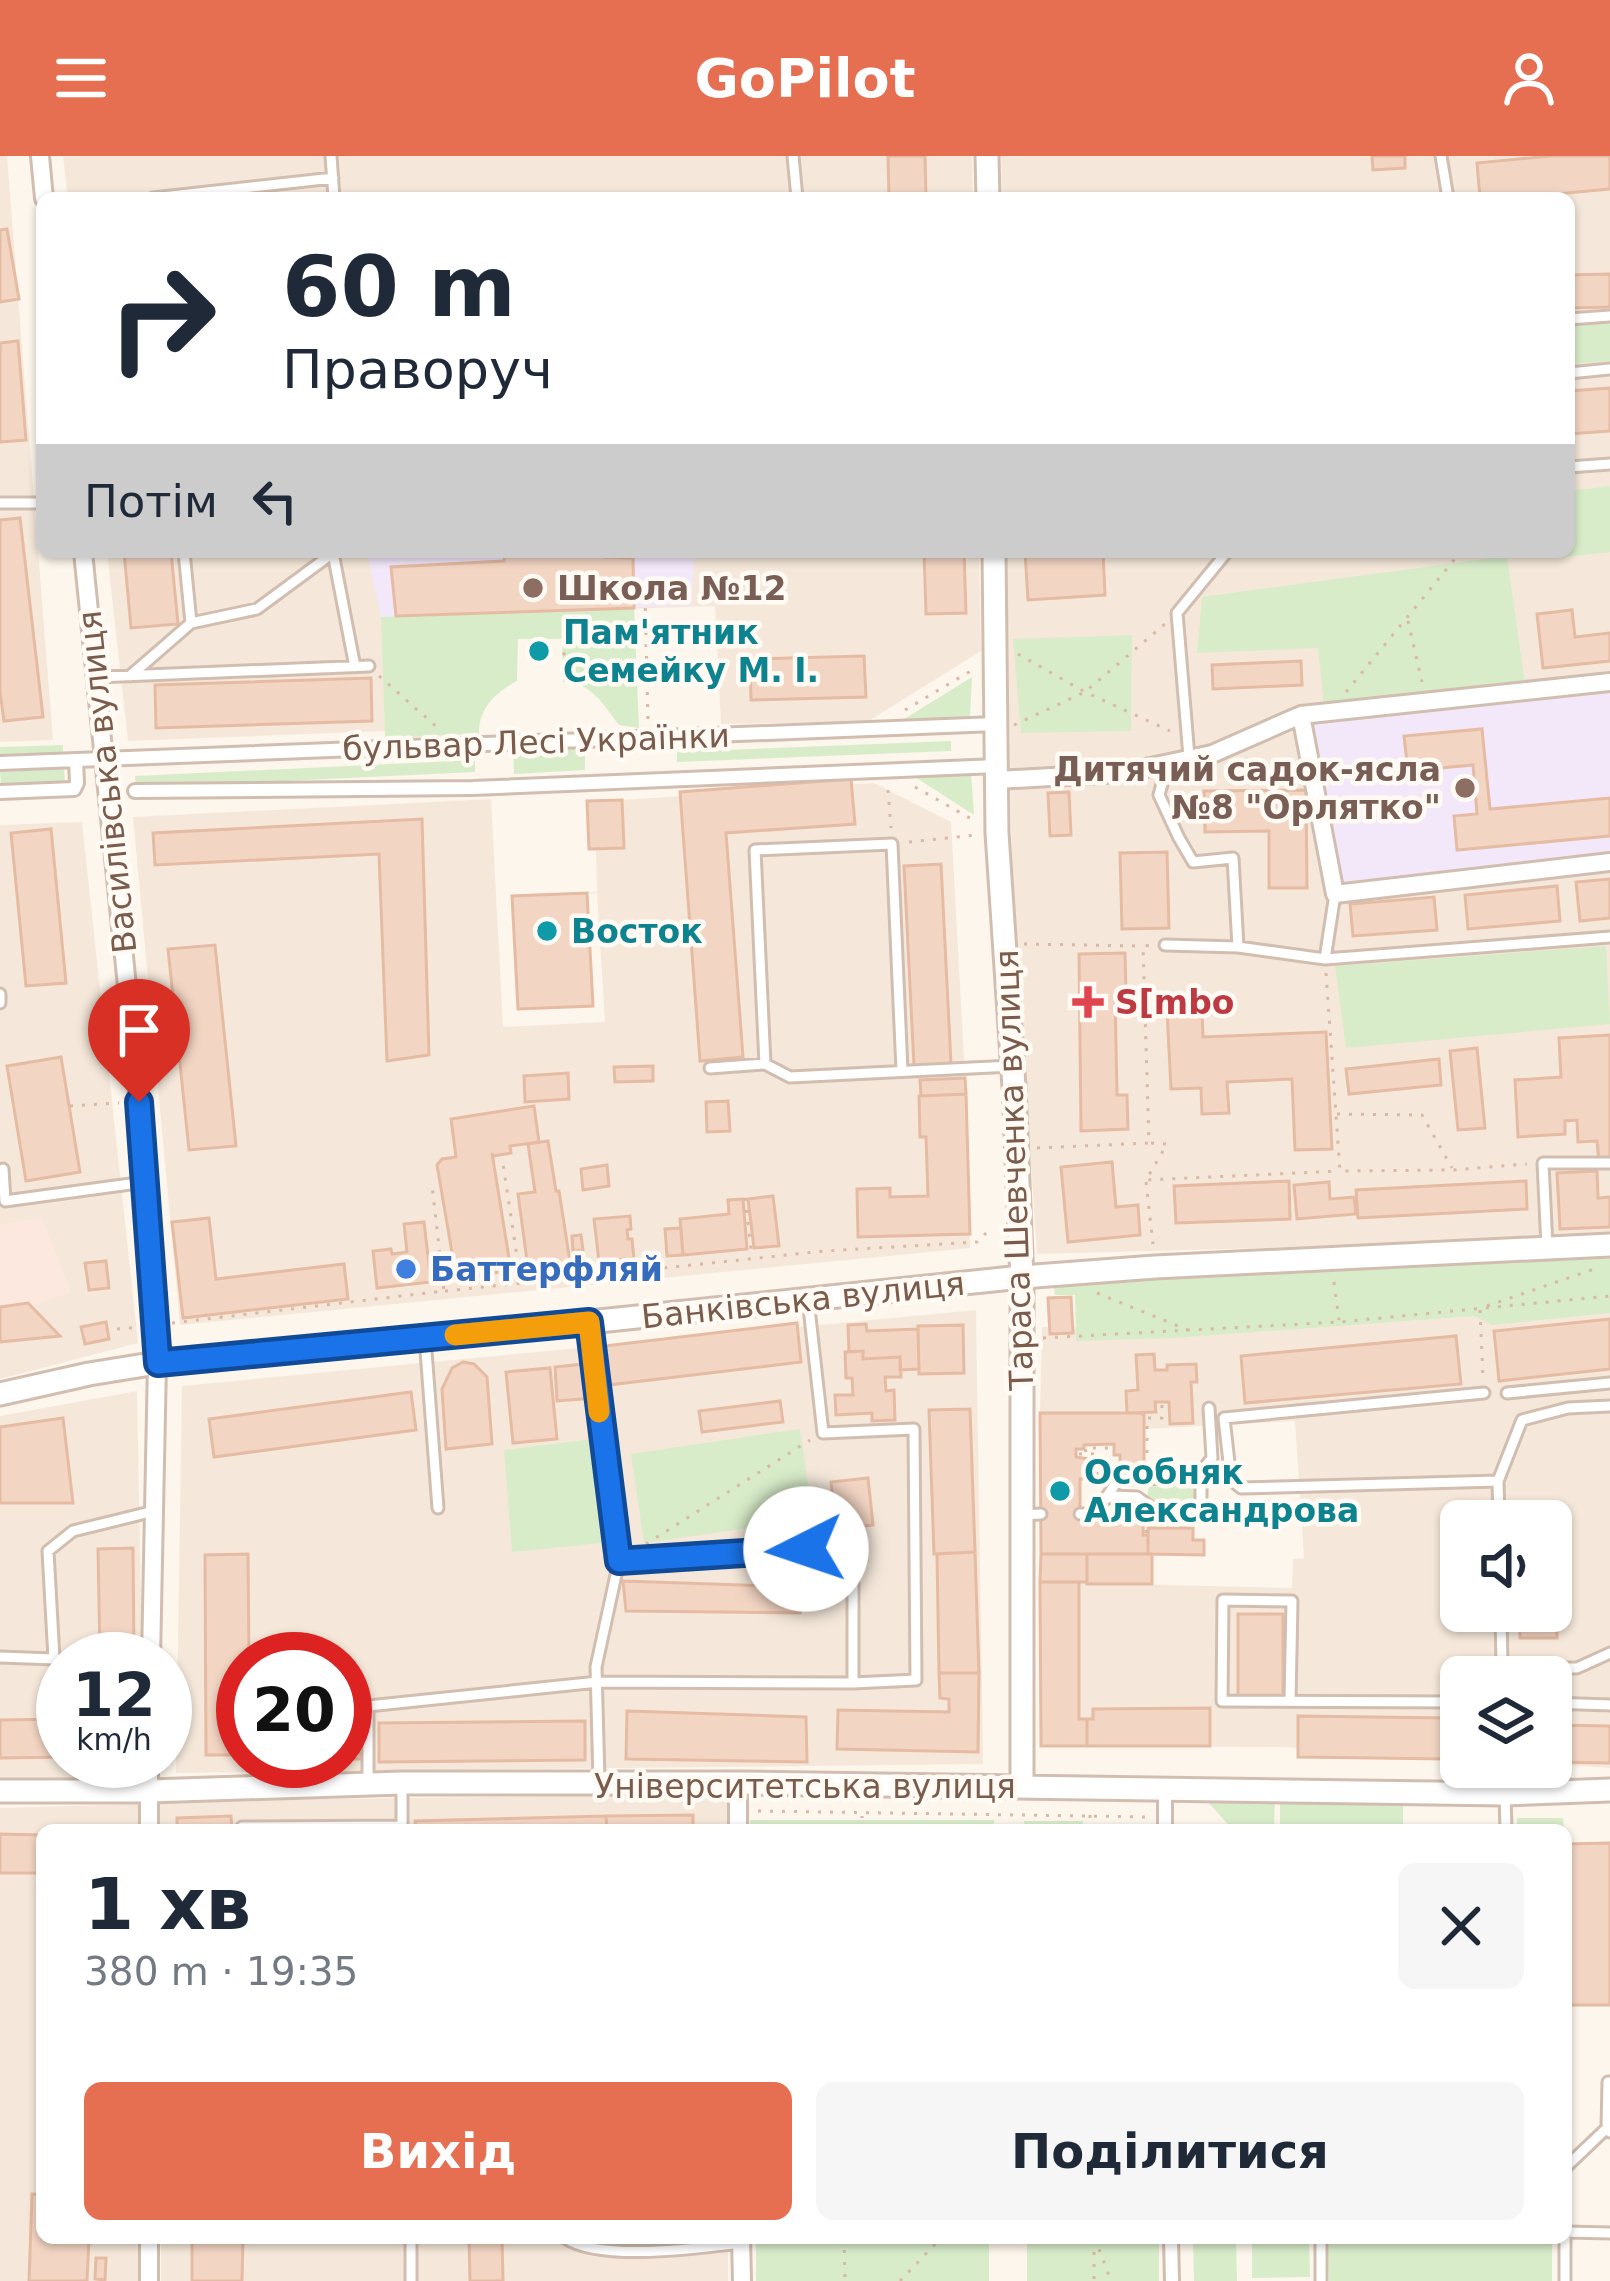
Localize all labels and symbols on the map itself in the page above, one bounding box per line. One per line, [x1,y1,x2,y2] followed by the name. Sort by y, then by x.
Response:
[557,569,786,608] place label: Школа №12
[520,575,546,601] marker: Школа №12
[70,609,144,955] street label: Василівська вулиця
[563,613,819,690] place label: Пам'ятник Семейку М. І.
[526,638,552,664] marker: Пам'ятник Семейку М. І.
[342,716,730,768] street label: бульвар Лесі Українки
[1053,750,1441,827] place label: Дитячий садок-ясла №8 "Орлятко"
[1452,775,1478,801] marker: Дитячий садок-ясла №8 "Орлятко"
[571,912,703,951] place label: Восток
[534,918,560,944] marker: Восток
[987,949,1041,1392] street label: Тараса Шевченка вулиця
[88,979,190,1102] pin
[1115,983,1235,1022] place label: S[mbo
[1072,986,1104,1018] marker: S[mbo
[430,1250,663,1289] place label: Баттерфляй
[393,1256,419,1282] marker: Баттерфляй
[639,1264,967,1336] street label: Банківська вулиця
[1084,1453,1359,1530] place label: Особняк Александрова
[1047,1478,1073,1504] marker: Особняк Александрова
[743,1486,869,1612] position arrow
[216,1632,372,1788] speed limit sign: 20
[594,1767,1016,1806] street label: Університетська вулиця

